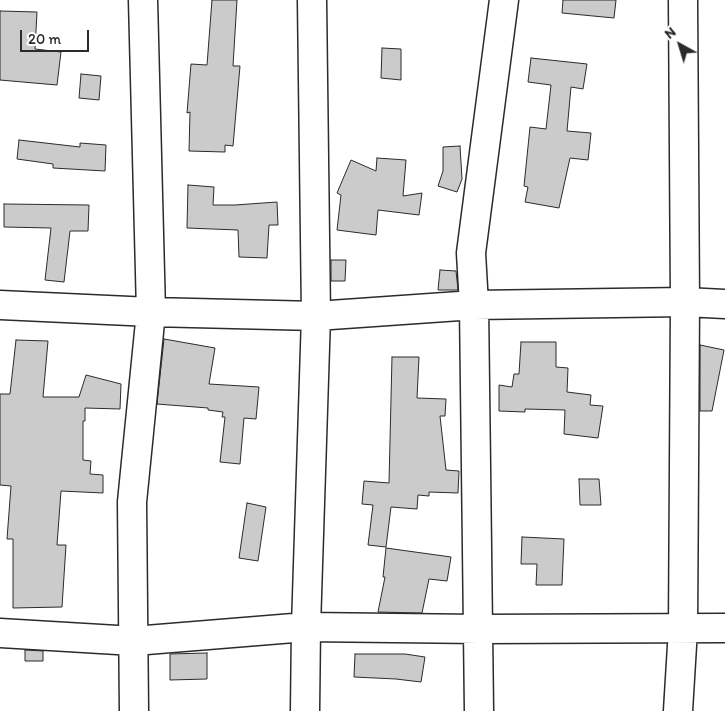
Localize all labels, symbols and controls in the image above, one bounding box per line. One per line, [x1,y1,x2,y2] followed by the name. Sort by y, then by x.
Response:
[22,20,91,52] scale bar
[655,20,705,70] north arrow
[661,23,679,43] text: N
[28,30,61,48] text: 20 m

